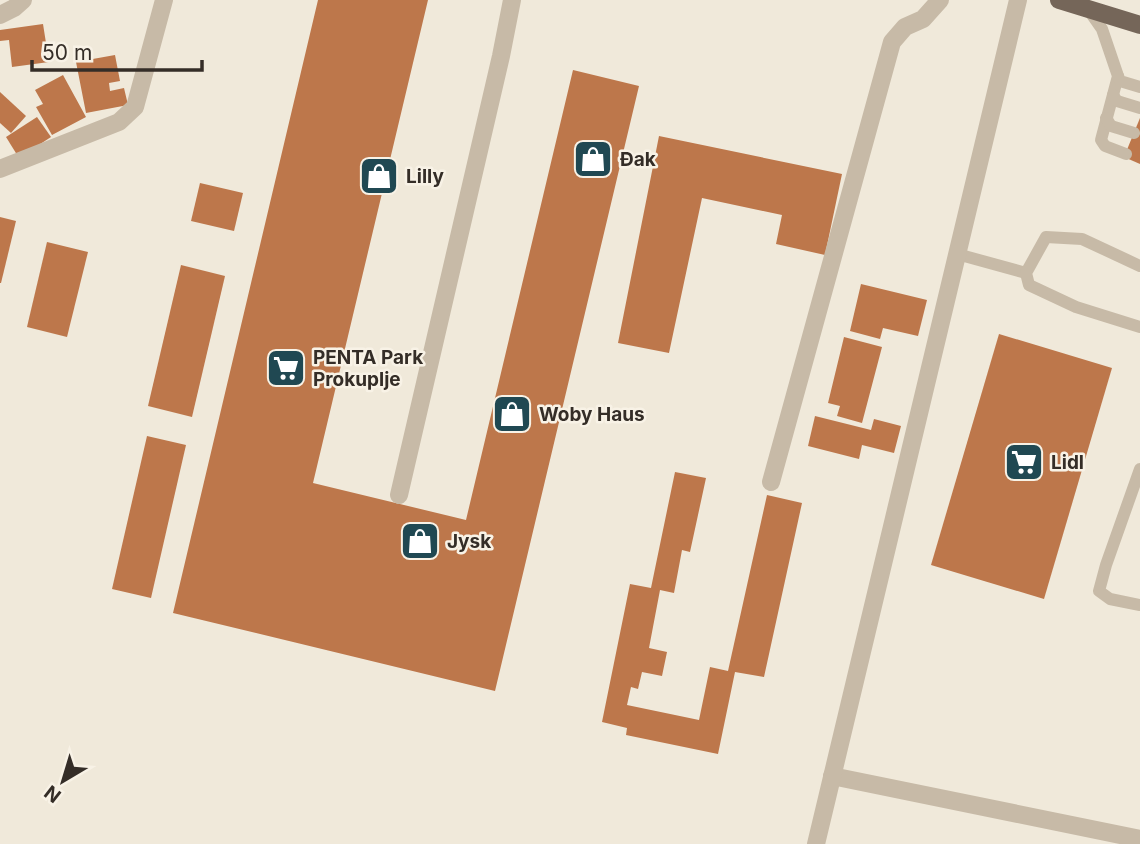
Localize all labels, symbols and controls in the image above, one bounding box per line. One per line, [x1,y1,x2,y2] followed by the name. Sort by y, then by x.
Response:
[32,28,201,72] scale bar
[42,40,92,65] text: 50 m
[572,138,614,180] shop icon: Đak
[620,148,656,171] place label: Đak
[358,155,400,197] shop icon: Lilly
[406,165,444,188] place label: Lilly
[313,346,423,391] place label: PENTA Park Prokuplje
[265,347,307,389] supermarket icon: PENTA Park Prokuplje
[491,393,533,435] shop icon: Woby Haus
[539,403,645,426] place label: Woby Haus
[1003,441,1045,483] supermarket icon: Lidl
[1051,451,1084,474] place label: Lidl
[399,520,441,562] shop icon: Jysk
[447,530,491,553] place label: Jysk
[28,746,98,816] north arrow
[40,780,66,808] text: N

